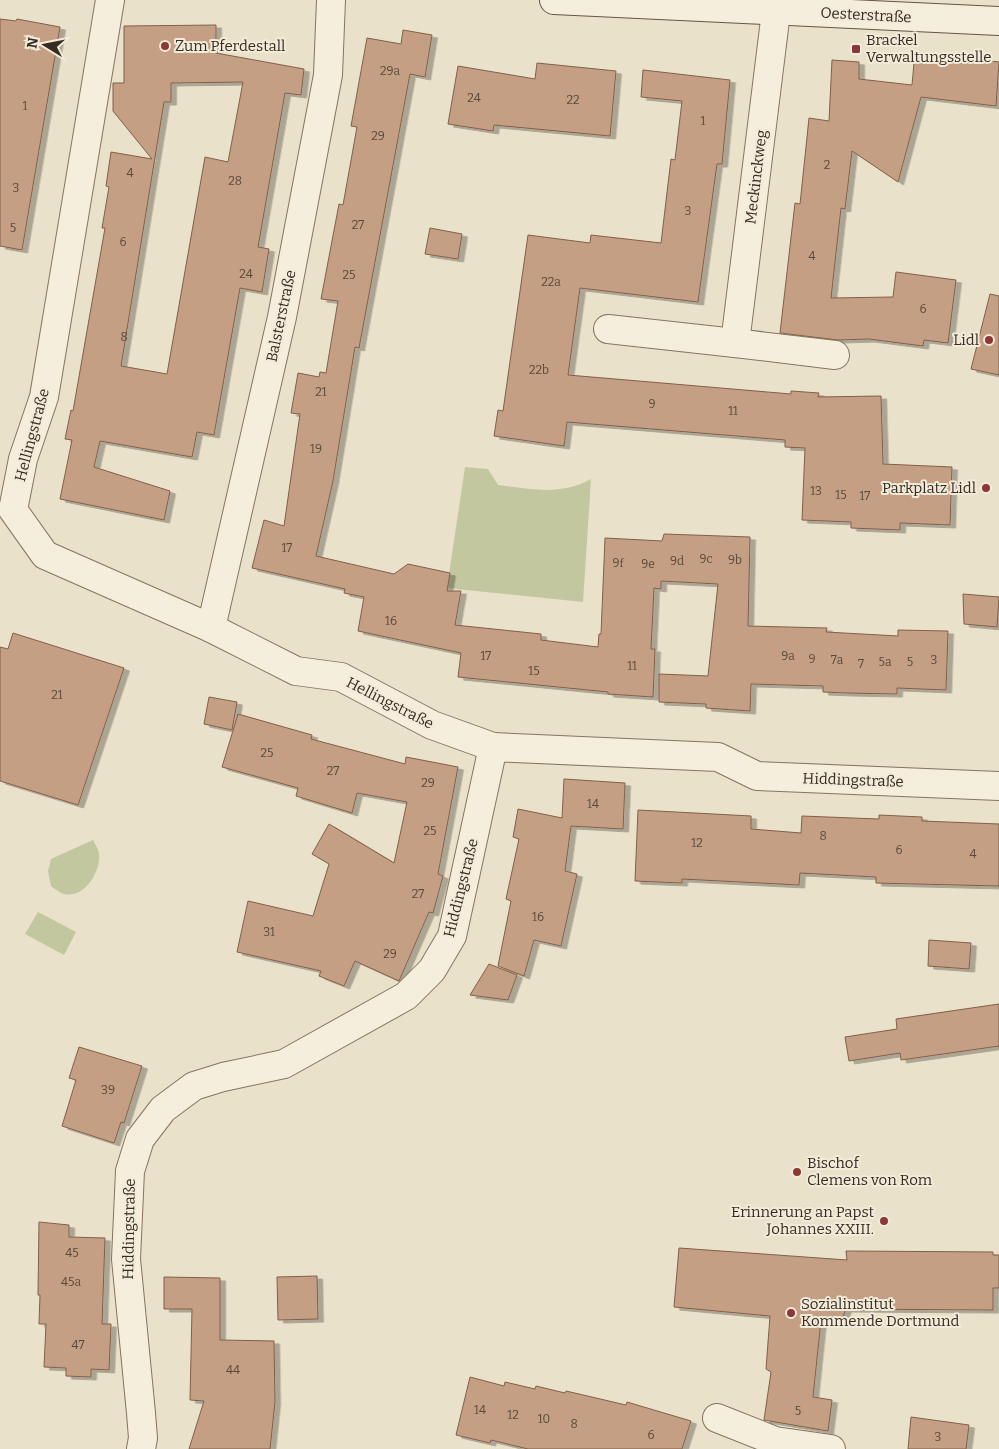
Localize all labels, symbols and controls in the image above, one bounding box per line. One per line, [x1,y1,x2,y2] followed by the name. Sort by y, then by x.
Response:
[820,4,912,26] street label: Oesterstraße
[20,20,70,70] north arrow
[866,31,992,66] place label: Brackel Verwaltungsstelle
[23,36,42,50] text: N
[175,37,285,55] place label: Zum Pferdestall
[159,40,171,52] marker: Zum Pferdestall
[850,43,862,55] marker: Brackel Verwaltungsstelle
[380,64,400,78] house number: 29a
[467,91,481,105] house number: 24
[566,93,580,107] house number: 22
[23,99,28,113] house number: 1
[701,114,706,128] house number: 1
[371,129,385,143] house number: 29
[741,129,771,225] street label: Meckinckweg
[824,158,830,172] house number: 2
[126,166,134,180] house number: 4
[228,174,242,188] house number: 28
[13,181,20,195] house number: 3
[685,204,692,218] house number: 3
[352,218,364,232] house number: 27
[10,221,16,235] house number: 5
[119,235,127,249] house number: 6
[808,249,816,263] house number: 4
[239,267,253,281] house number: 24
[262,268,300,364] street label: Balsterstraße
[343,268,355,282] house number: 25
[541,275,561,289] house number: 22a
[919,302,927,316] house number: 6
[120,330,128,344] house number: 8
[953,331,979,349] place label: Lidl
[983,334,995,346] marker: Lidl
[529,363,549,377] house number: 22b
[315,385,327,399] house number: 21
[11,387,53,483] street label: Hellingstraße
[648,397,656,411] house number: 9
[728,404,738,418] house number: 11
[310,442,322,456] house number: 19
[882,479,976,497] place label: Parkplatz Lidl
[980,482,992,494] marker: Parkplatz Lidl
[810,484,822,498] house number: 13
[835,488,847,502] house number: 15
[860,489,870,503] house number: 17
[282,541,292,555] house number: 17
[699,552,713,566] house number: 9c
[728,553,742,567] house number: 9b
[670,554,684,568] house number: 9d
[612,556,624,570] house number: 9f
[641,557,655,571] house number: 9e
[385,614,397,628] house number: 16
[481,649,491,663] house number: 17
[781,649,795,663] house number: 9a
[808,652,816,666] house number: 9
[831,653,844,667] house number: 7a
[931,653,938,667] house number: 3
[879,655,892,669] house number: 5a
[907,655,913,669] house number: 5
[858,657,864,671] house number: 7
[627,659,637,673] house number: 11
[528,664,540,678] house number: 15
[343,673,437,733] street label: Hellingstraße
[51,688,63,702] house number: 21
[261,746,273,760] house number: 25
[327,764,339,778] house number: 27
[802,769,904,791] street label: Hiddingstraße
[421,776,435,790] house number: 29
[587,797,599,811] house number: 14
[424,824,436,838] house number: 25
[819,829,827,843] house number: 8
[691,836,703,850] house number: 12
[440,837,482,939] street label: Hiddingstraße
[895,843,903,857] house number: 6
[969,847,977,861] house number: 4
[412,887,424,901] house number: 27
[532,910,544,924] house number: 16
[263,925,275,939] house number: 31
[383,947,397,961] house number: 29
[101,1083,115,1097] house number: 39
[807,1154,933,1189] place label: Bischof Clemens von Rom
[791,1166,803,1178] marker: Bischof Clemens von Rom
[119,1178,139,1280] street label: Hiddingstraße
[731,1203,875,1238] place label: Erinnerung an Papst Johannes XXIII.
[878,1215,890,1227] marker: Erinnerung an Papst Johannes XXIII.
[65,1246,79,1260] house number: 45
[61,1275,81,1289] house number: 45a
[801,1295,959,1330] place label: Sozialinstitut Kommende Dortmund
[785,1307,797,1319] marker: Sozialinstitut Kommende Dortmund
[72,1338,84,1352] house number: 47
[226,1363,240,1377] house number: 44
[474,1403,486,1417] house number: 14
[795,1404,801,1418] house number: 5
[507,1408,519,1422] house number: 12
[538,1412,550,1426] house number: 10
[570,1417,578,1431] house number: 8
[647,1428,655,1442] house number: 6
[935,1430,942,1444] house number: 3

